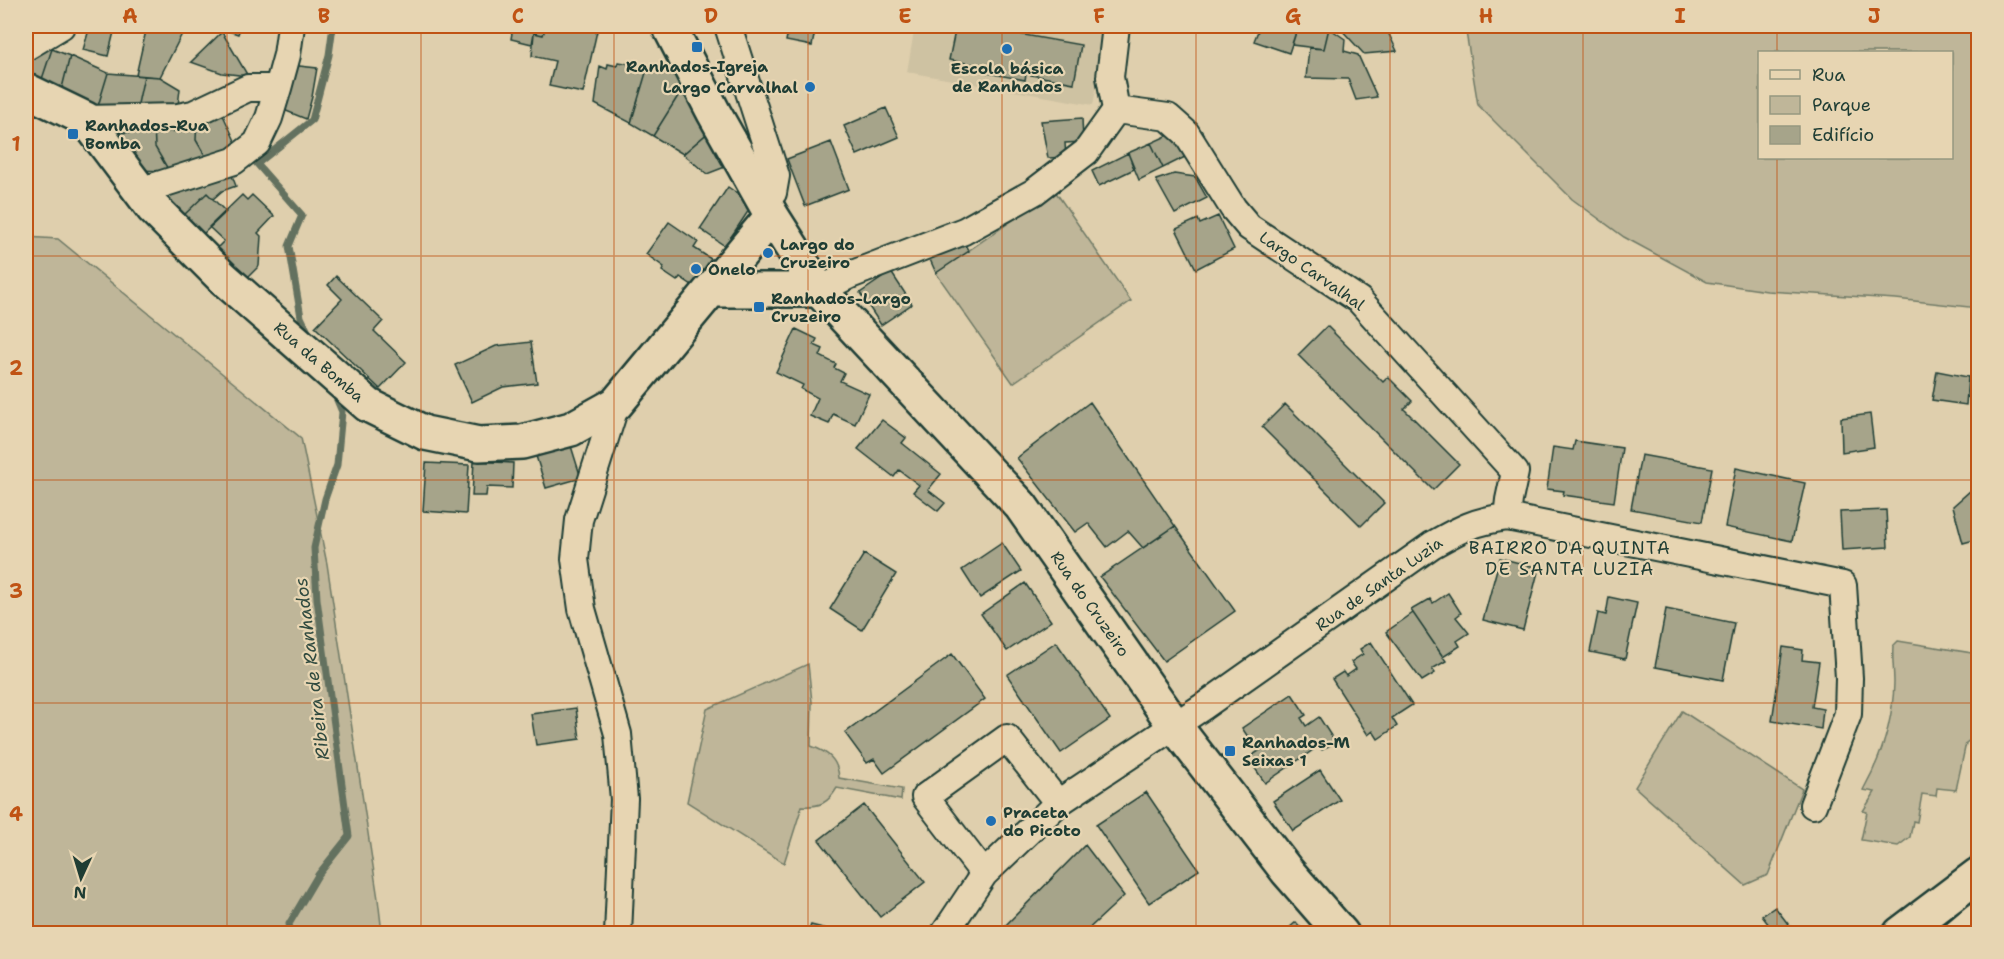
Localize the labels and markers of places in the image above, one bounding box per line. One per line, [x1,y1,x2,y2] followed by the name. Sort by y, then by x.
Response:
[690,40,704,54] marker: Ranhados-Igreja
[1000,42,1014,56] marker: Escola básica de Ranhados
[626,56,768,77] place label: Ranhados-Igreja
[950,58,1064,97] place label: Escola básica de Ranhados
[663,77,798,98] place label: Largo Carvalhal
[803,80,817,94] marker: Largo Carvalhal
[85,115,209,154] place label: Ranhados-Rua Bomba
[66,127,80,141] marker: Ranhados-Rua Bomba
[780,234,855,273] place label: Largo do Cruzeiro
[761,246,775,260] marker: Largo do Cruzeiro
[708,259,756,280] place label: Onelo
[689,262,703,276] marker: Onelo
[771,288,911,327] place label: Ranhados-Largo Cruzeiro
[752,300,766,314] marker: Ranhados-Largo Cruzeiro
[1242,732,1351,771] place label: Ranhados-M Seixas 1
[1223,744,1237,758] marker: Ranhados-M Seixas 1
[1003,802,1081,841] place label: Praceta do Picoto
[984,814,998,828] marker: Praceta do Picoto

